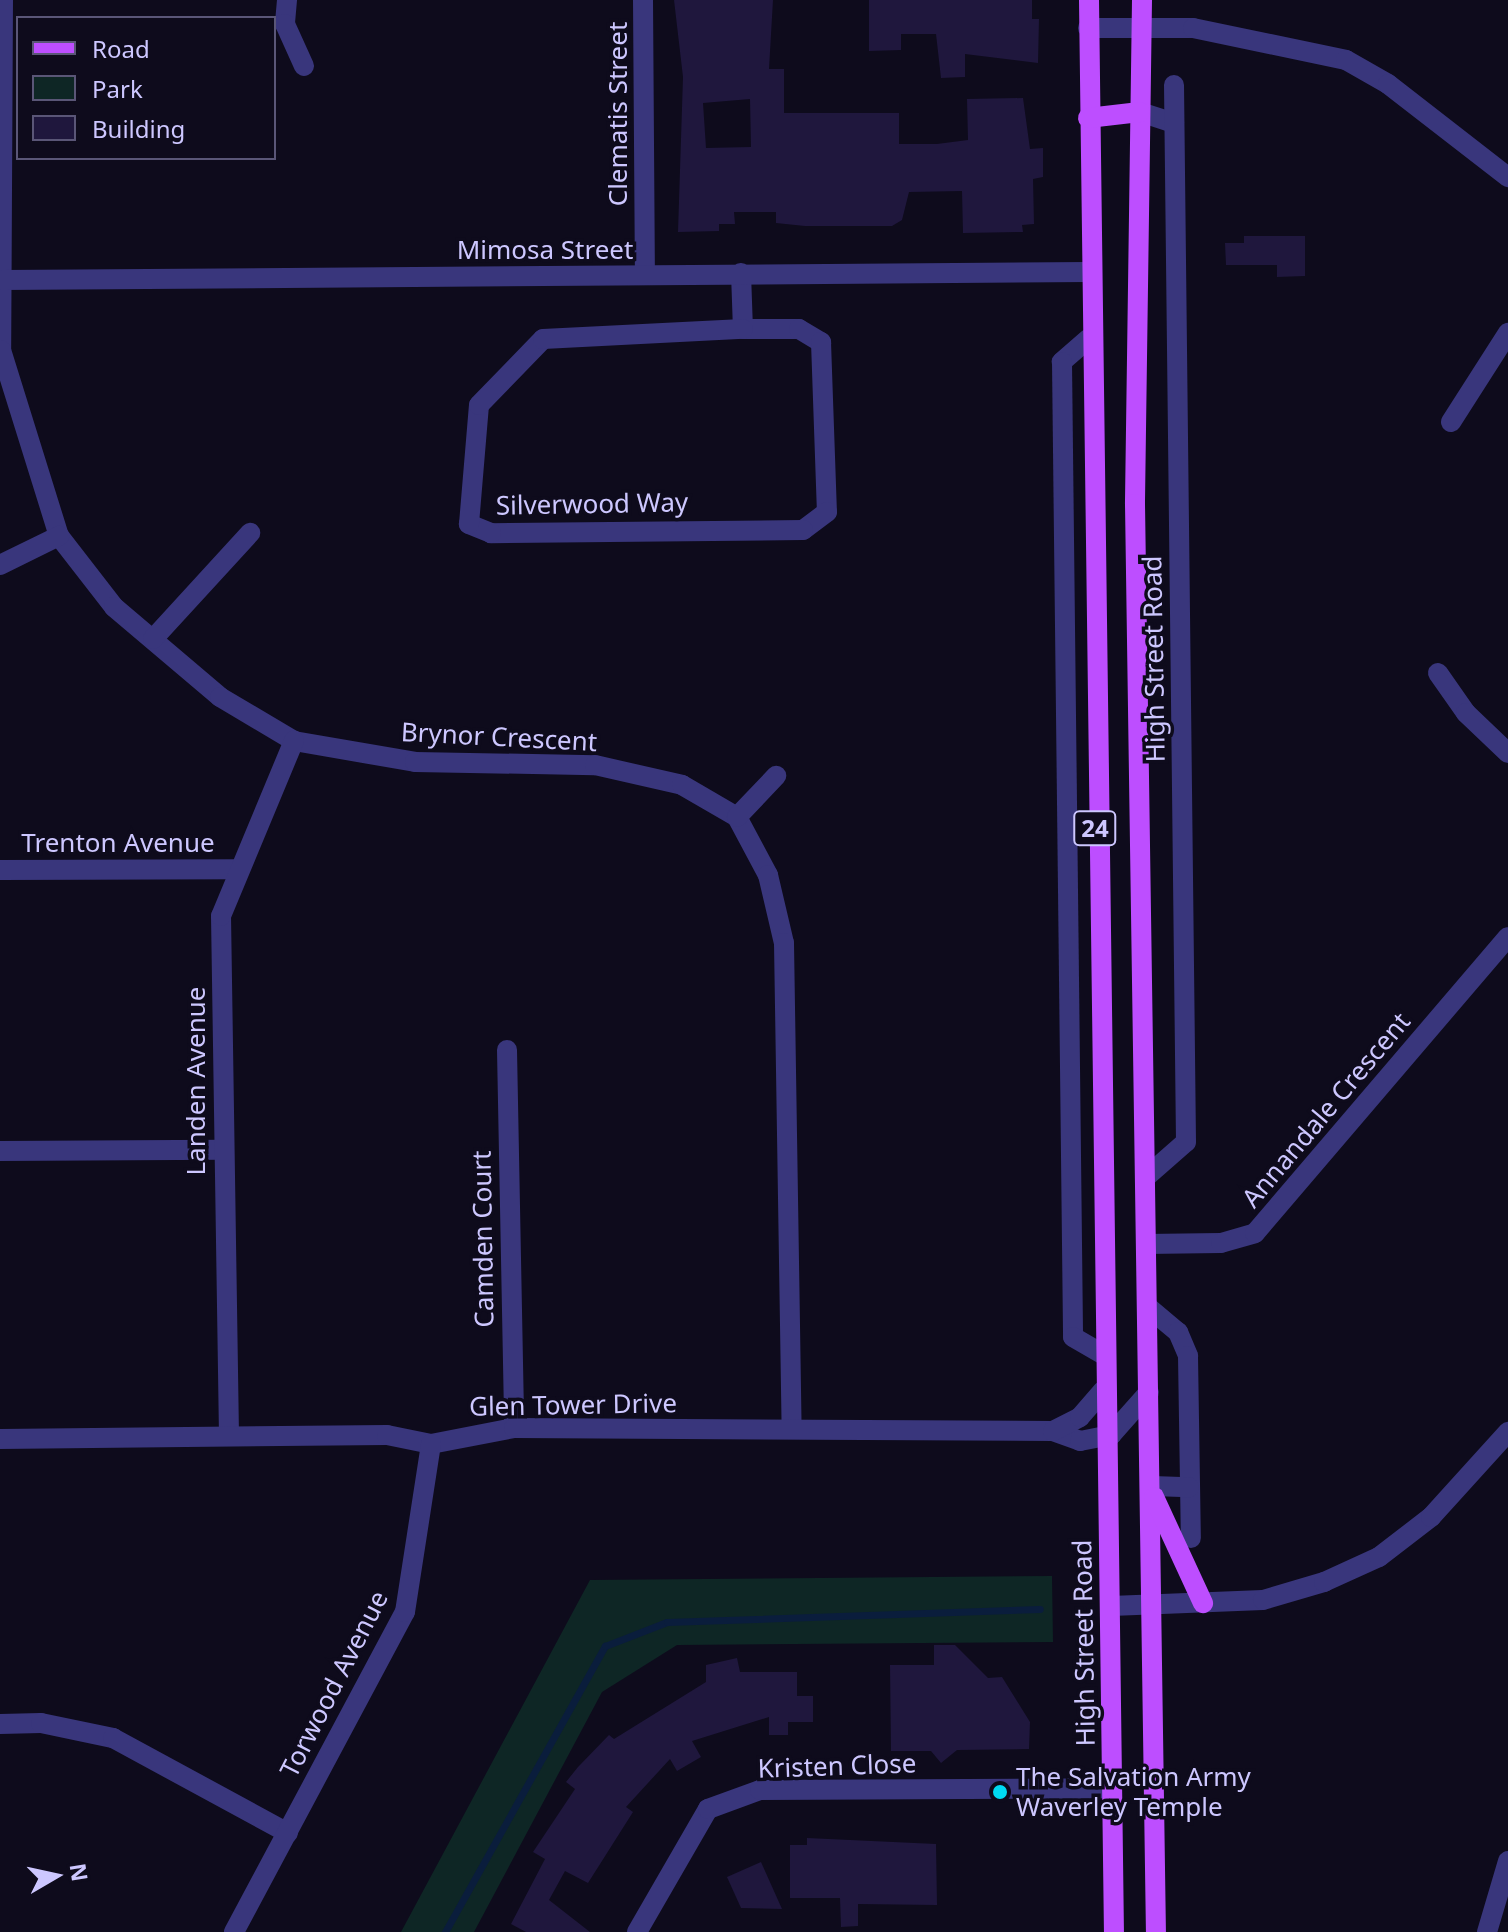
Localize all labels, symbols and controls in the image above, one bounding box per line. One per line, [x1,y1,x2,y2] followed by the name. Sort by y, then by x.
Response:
[16,16,276,160] legend
[602,22,634,206] street label: Clematis Street
[92,32,150,65] text: Road
[92,72,143,105] text: Park
[92,112,185,145] text: Building
[457,234,633,266] street label: Mimosa Street
[496,487,688,521] street label: Silverwood Way
[1137,555,1171,763] street label: High Street Road
[400,716,598,758] street label: Brynor Crescent
[1073,808,1117,848] road number: 24
[21,827,215,859] street label: Trenton Avenue
[180,986,212,1176] street label: Landen Avenue
[1235,1006,1417,1214] street label: Annandale Crescent
[466,1150,500,1328] street label: Camden Court
[469,1388,677,1422] street label: Glen Tower Drive
[1067,1539,1101,1747] street label: High Street Road
[274,1586,394,1782] street label: Torwood Avenue
[757,1748,917,1784] street label: Kristen Close
[1016,1761,1251,1822] place label: The Salvation Army Waverley Temple
[991,1783,1009,1801] marker: The Salvation Army Waverley Temple
[16,1836,96,1916] north arrow
[63,1861,96,1883] text: N

